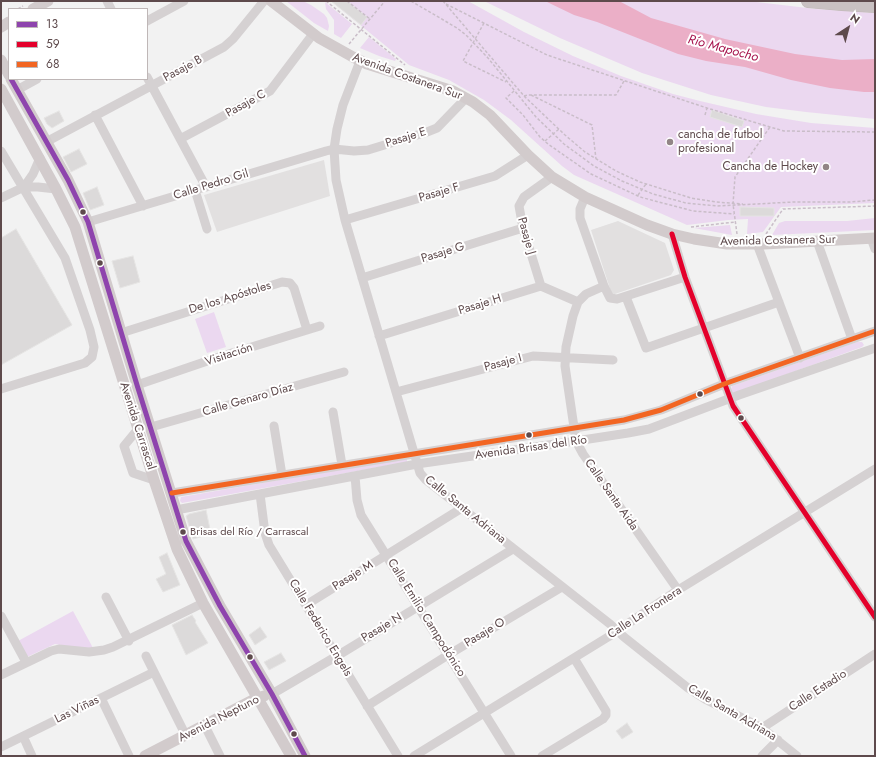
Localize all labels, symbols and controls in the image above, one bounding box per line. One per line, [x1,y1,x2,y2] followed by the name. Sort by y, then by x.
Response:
[8,8,148,80] legend
[828,8,868,48] north arrow
[847,9,863,27] text: N
[46,15,58,33] text: 13
[686,32,760,66] water label: Río Mapocho
[46,35,60,53] text: 59
[350,50,464,104] street label: Avenida Costanera Sur
[161,53,205,85] street label: Pasaje B
[46,55,59,73] text: 68
[223,87,269,121] street label: Pasaje C
[384,125,428,151] street label: Pasaje E
[678,128,763,156] place label: cancha de futbol profesional
[665,137,675,147] marker: cancha de futbol profesional
[722,160,818,174] place label: Cancha de Hockey
[821,162,831,172] marker: Cancha de Hockey
[172,167,250,203] street label: Calle Pedro Gil
[417,180,461,206] street label: Pasaje F
[78,207,88,217] unlabelled marker
[514,216,538,256] street label: Pasaje J
[720,233,836,249] street label: Avenida Costanera Sur
[420,240,466,266] street label: Pasaje G
[95,258,105,268] unlabelled marker
[187,279,273,317] street label: De los Apóstoles
[457,292,503,318] street label: Pasaje H
[203,341,255,369] street label: Visitación
[483,351,523,375] street label: Pasaje I
[116,380,158,472] street label: Avenida Carrascal
[201,380,295,420] street label: Calle Genaro Díaz
[695,389,705,399] unlabelled marker
[736,413,746,423] unlabelled marker
[524,430,534,440] unlabelled marker
[474,433,588,463] street label: Avenida Brisas del Río
[581,457,641,533] street label: Calle Santa Aida
[422,473,508,547] street label: Calle Santa Adriana
[190,525,308,539] place label: Brisas del Río / Carrascal
[178,527,188,537] marker: Brisas del Río / Carrascal
[384,556,468,680] street label: Calle Emilio Campodónico
[330,558,376,594] street label: Pasaje M
[285,577,355,679] street label: Calle Federico Engels
[605,584,685,642] street label: Calle La Frontera
[359,610,405,646] street label: Pasaje N
[462,615,508,651] street label: Pasaje O
[245,652,255,662] unlabelled marker
[786,667,850,715] street label: Calle Estadio
[685,682,779,744] street label: Calle Santa Adriana
[176,692,262,746] street label: Avenida Neptuno
[52,693,102,727] street label: Las Viñas
[289,729,299,739] unlabelled marker

